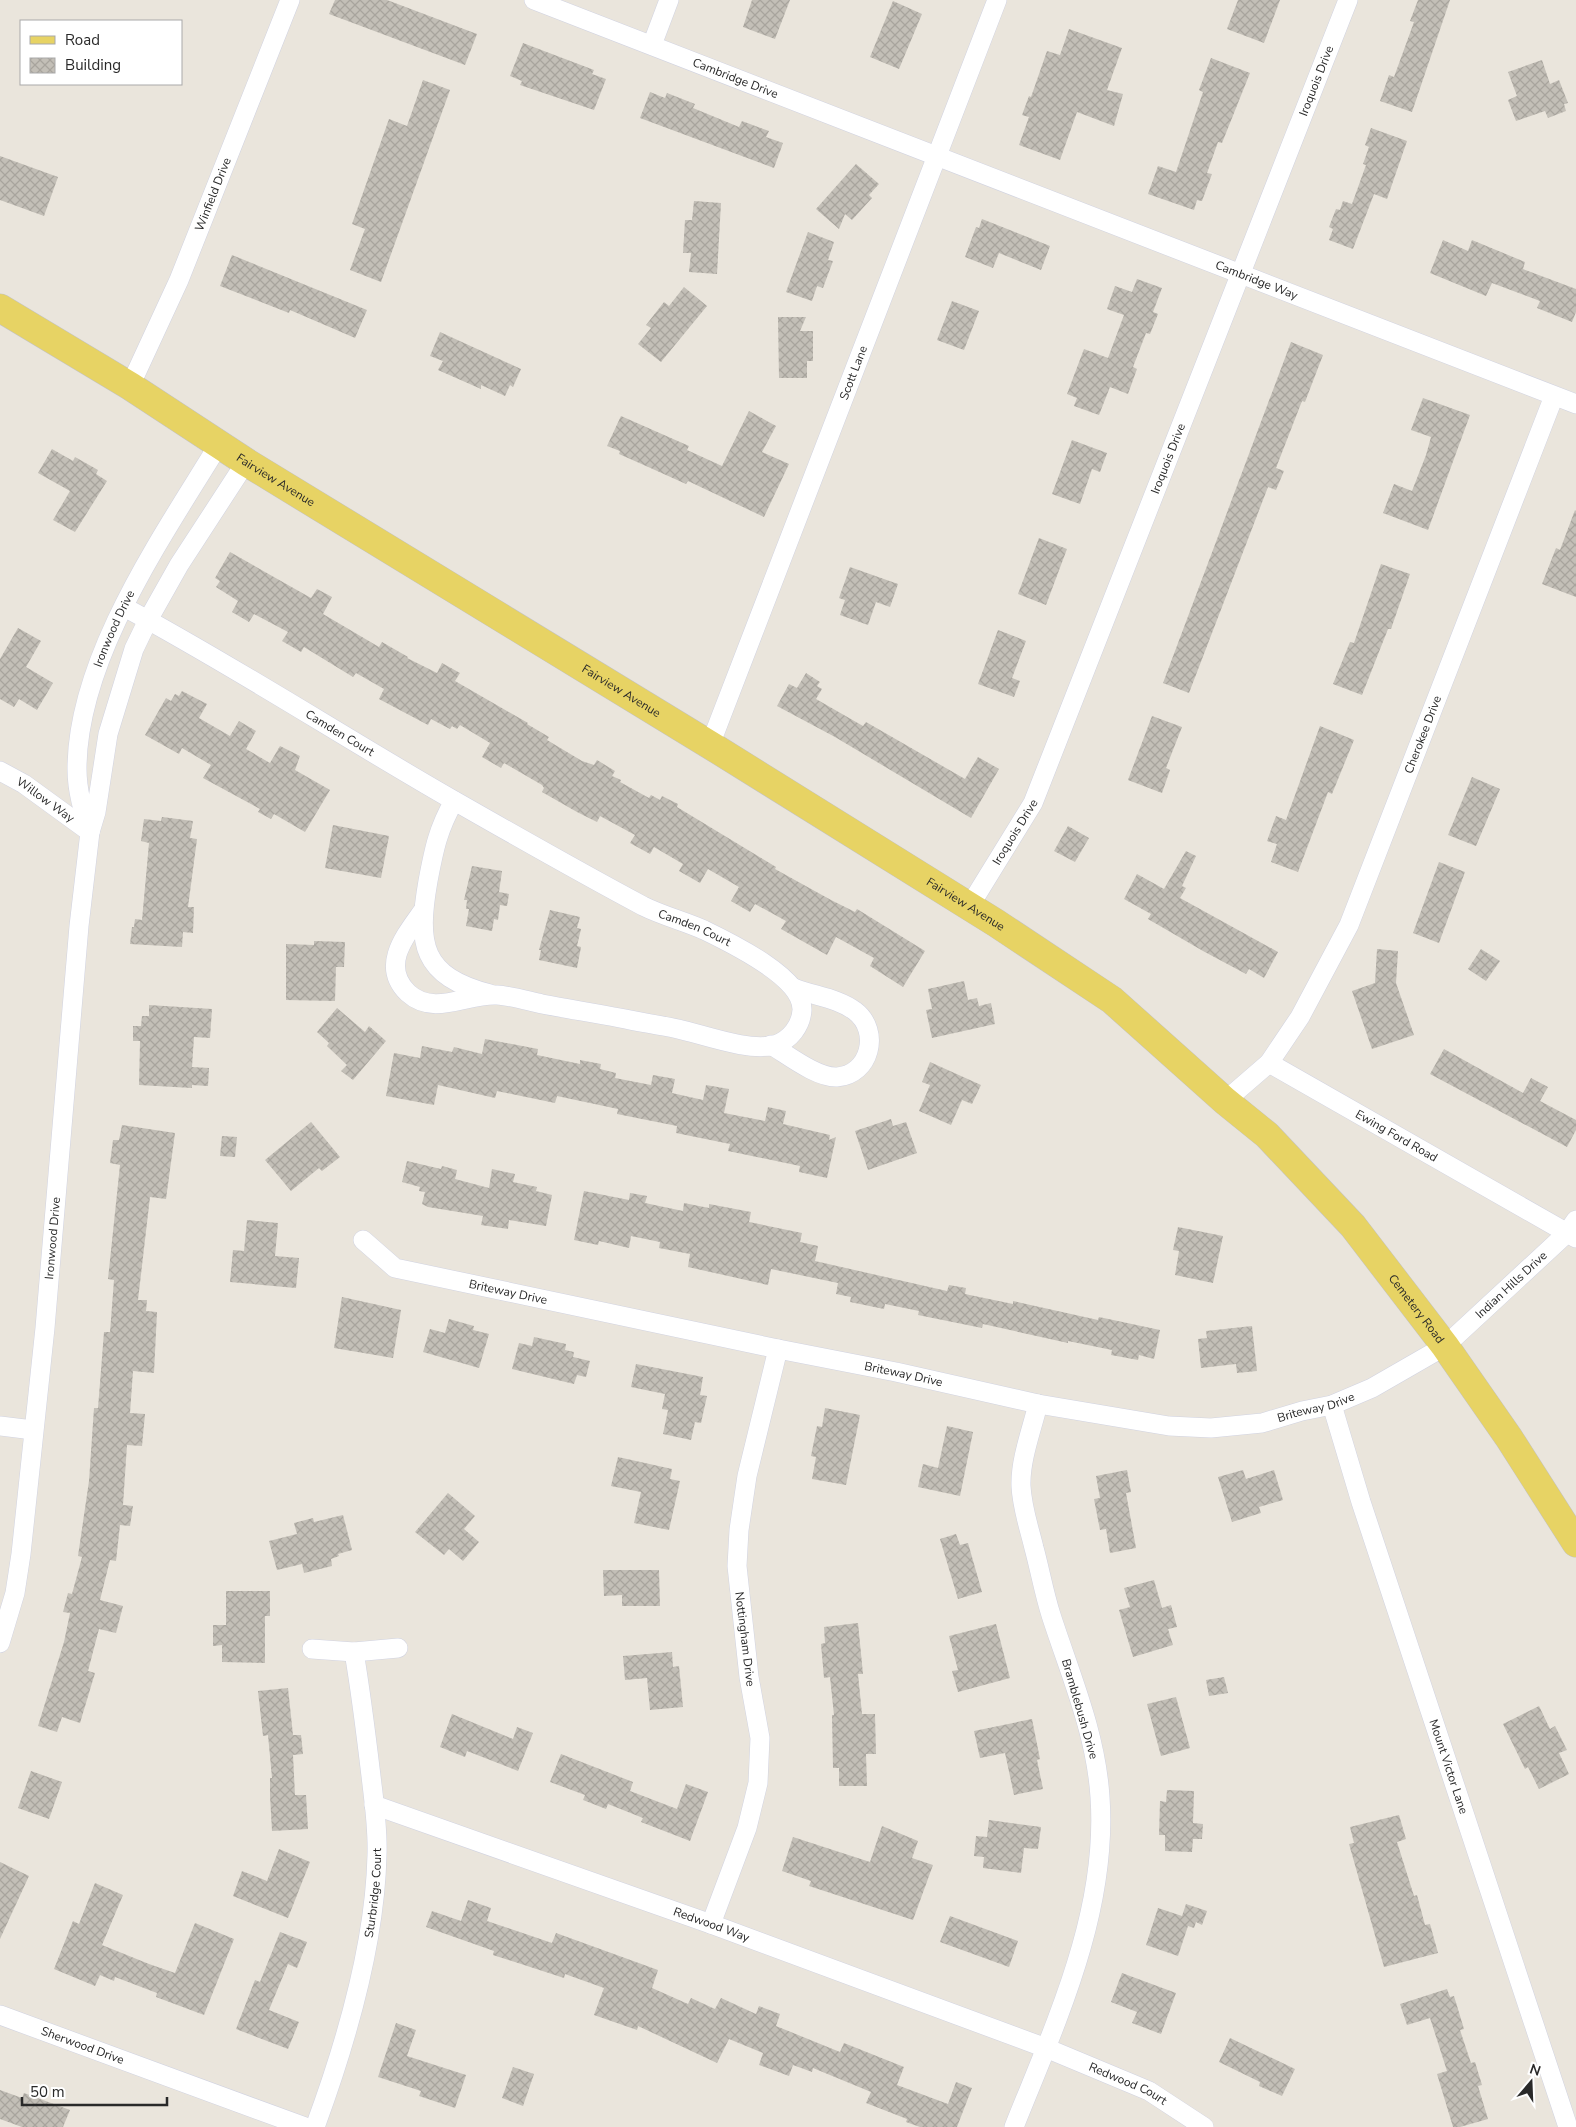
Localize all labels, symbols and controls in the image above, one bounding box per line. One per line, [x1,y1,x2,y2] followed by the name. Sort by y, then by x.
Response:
[20,20,182,85] legend
[65,30,100,50] text: Road
[1295,43,1337,118] street label: Iroquois Drive
[690,54,781,102] street label: Cambridge Drive
[65,55,121,75] text: Building
[191,155,235,233] street label: Winfield Drive
[1213,257,1301,304] street label: Cambridge Way
[836,343,871,402] street label: Scott Lane
[1147,421,1189,496] street label: Iroquois Drive
[233,450,318,510] street label: Fairview Avenue
[90,587,138,669] street label: Ironwood Drive
[579,661,664,721] street label: Fairview Avenue
[1400,693,1445,776] street label: Cherokee Drive
[302,706,378,760] street label: Camden Court
[14,774,78,827] street label: Willow Way
[989,796,1041,868] street label: Iroquois Drive
[924,874,1008,935] street label: Fairview Avenue
[656,905,734,950] street label: Camden Court
[1353,1106,1441,1165] street label: Ewing Ford Road
[41,1196,64,1280] street label: Ironwood Drive
[1472,1248,1550,1322] street label: Indian Hills Drive
[1385,1271,1448,1347] street label: Cemetery Road
[467,1276,549,1308] street label: Briteway Drive
[863,1358,944,1390] street label: Briteway Drive
[1275,1388,1357,1426] street label: Briteway Drive
[731,1591,759,1687] street label: Nottingham Drive
[1058,1657,1102,1761] street label: Bramblebush Drive
[1426,1717,1472,1816] street label: Mount Victor Lane
[361,1847,385,1939] street label: Sturbridge Court
[671,1903,753,1946] street label: Redwood Way
[39,2023,126,2068] street label: Sherwood Drive
[1506,2057,1556,2107] north arrow
[1086,2059,1171,2109] street label: Redwood Court
[1527,2059,1543,2081] text: N
[22,2074,168,2106] scale bar
[30,2082,65,2102] text: 50 m

